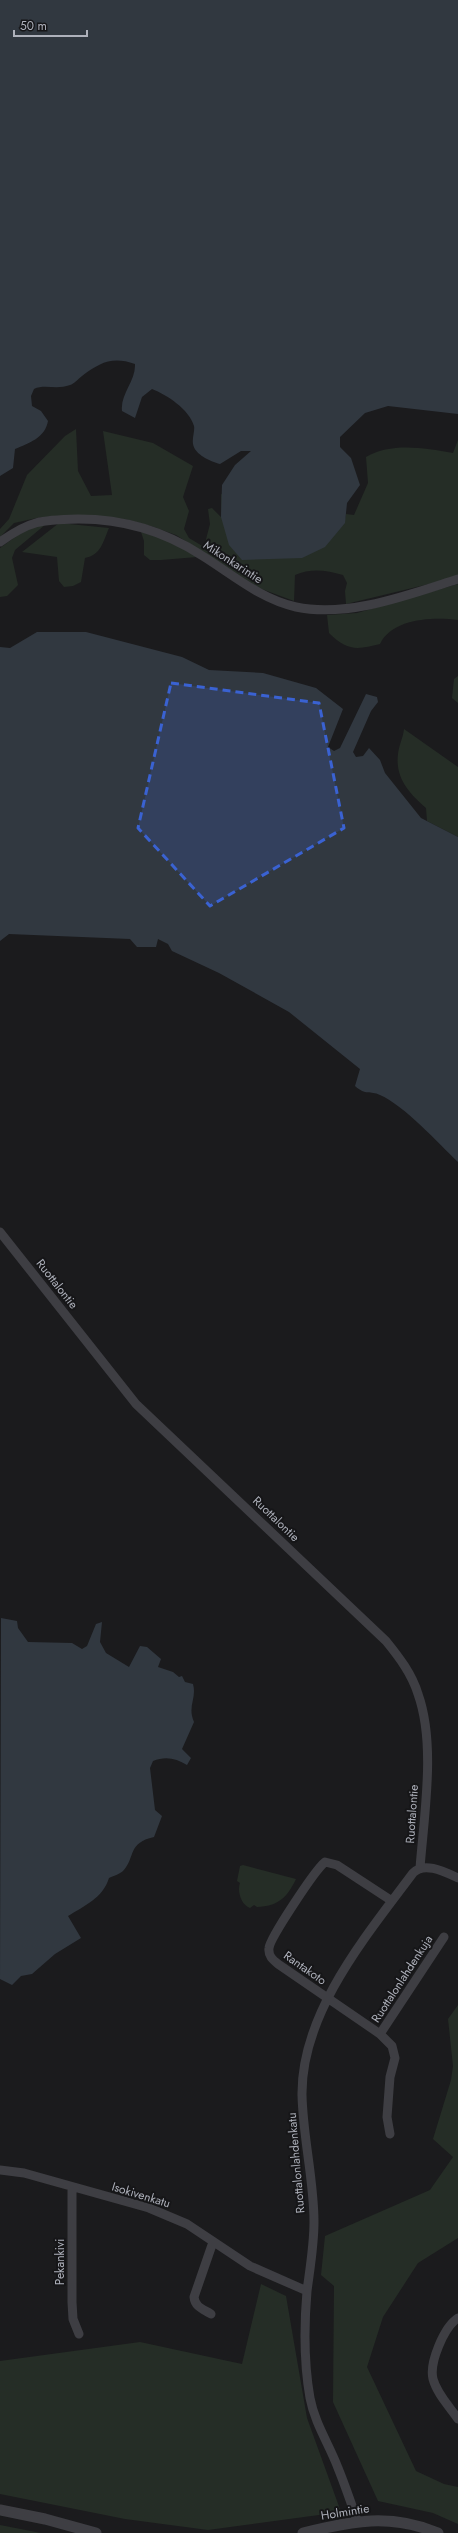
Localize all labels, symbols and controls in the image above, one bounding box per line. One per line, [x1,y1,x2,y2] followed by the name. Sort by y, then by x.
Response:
[14,12,87,38] scale bar
[20,17,47,35] text: 50 m
[200,536,266,588] street label: Mikonkarintie
[32,1255,82,1313] street label: Ruottalontie
[249,1492,303,1546] street label: Ruottalontie
[401,1784,423,1844] street label: Ruottalontie
[367,1932,437,2026] street label: Ruottalonlahdenkuja
[280,1947,330,1990] street label: Rantakoto
[283,2112,309,2214] street label: Ruottalonlahdenkatu
[109,2178,173,2212] street label: Isokivenkatu
[51,2239,69,2285] street label: Pekankivi
[319,2499,371,2525] street label: Holmintie

